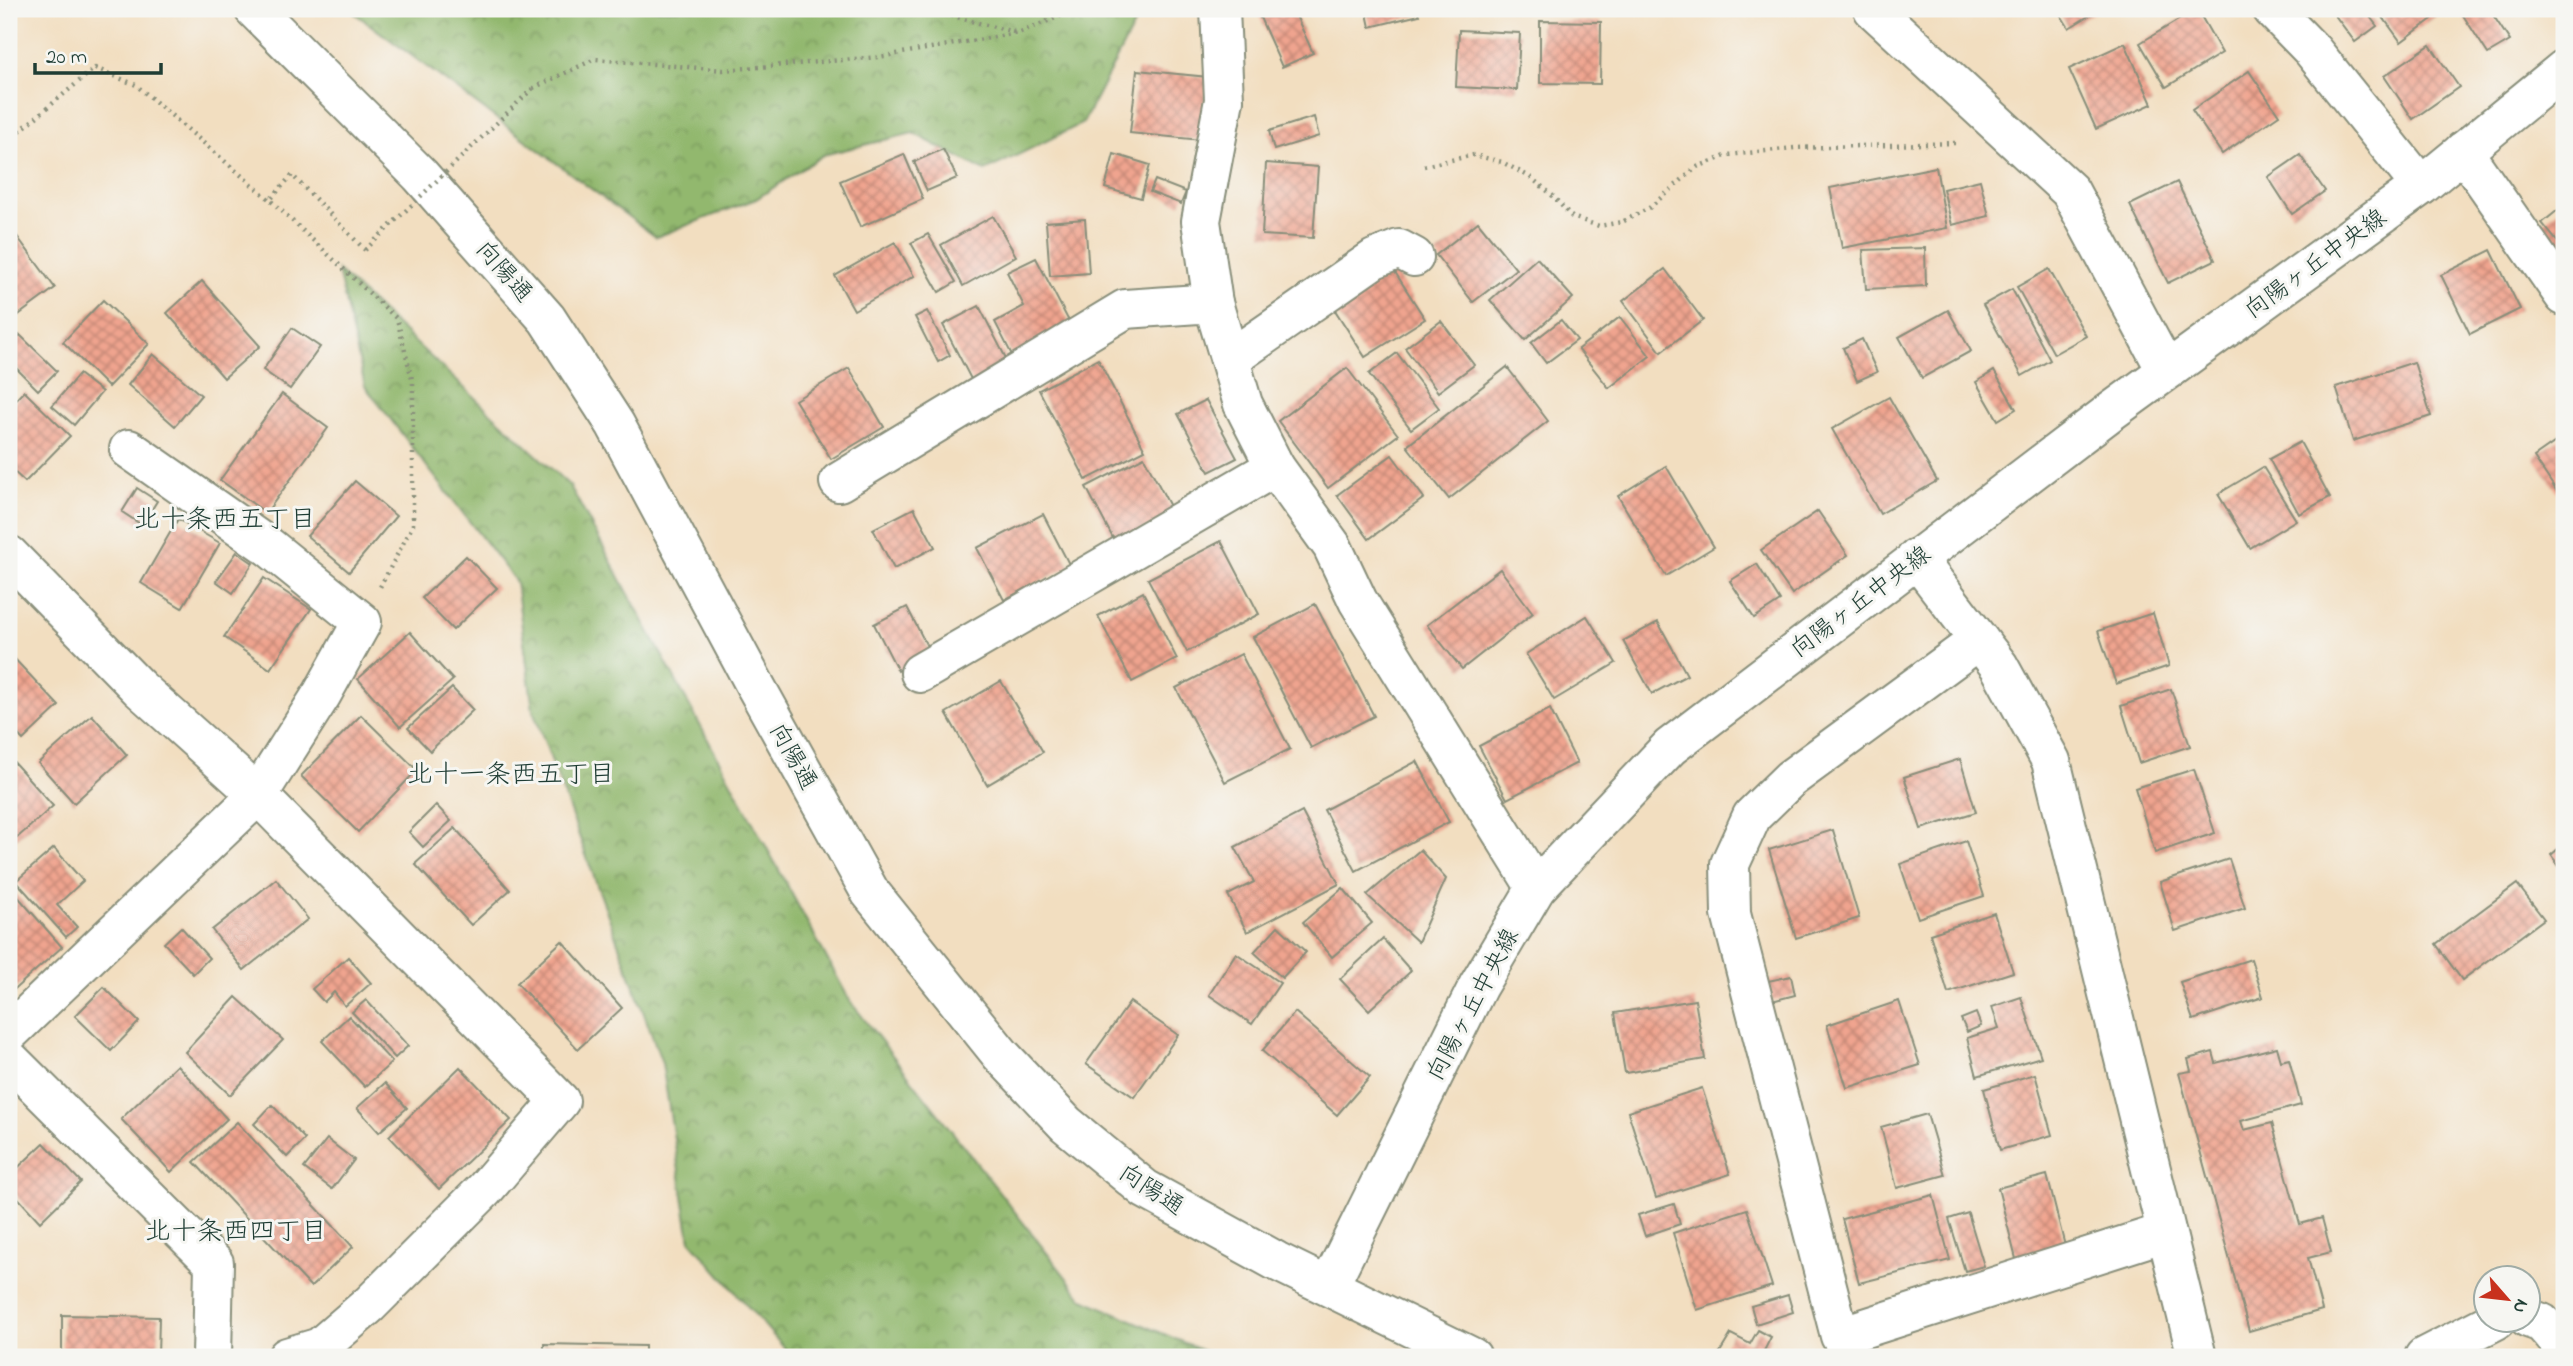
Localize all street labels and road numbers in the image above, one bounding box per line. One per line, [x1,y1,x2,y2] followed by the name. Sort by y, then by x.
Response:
[2238,201,2395,329] street label: 向陽ヶ丘中央線
[466,234,540,311] street label: 向陽通
[1784,538,1939,668] street label: 向陽ヶ丘中央線
[759,717,825,797] street label: 向陽通
[1419,923,1529,1088] street label: 向陽ヶ丘中央線
[1111,1157,1190,1225] street label: 向陽通

